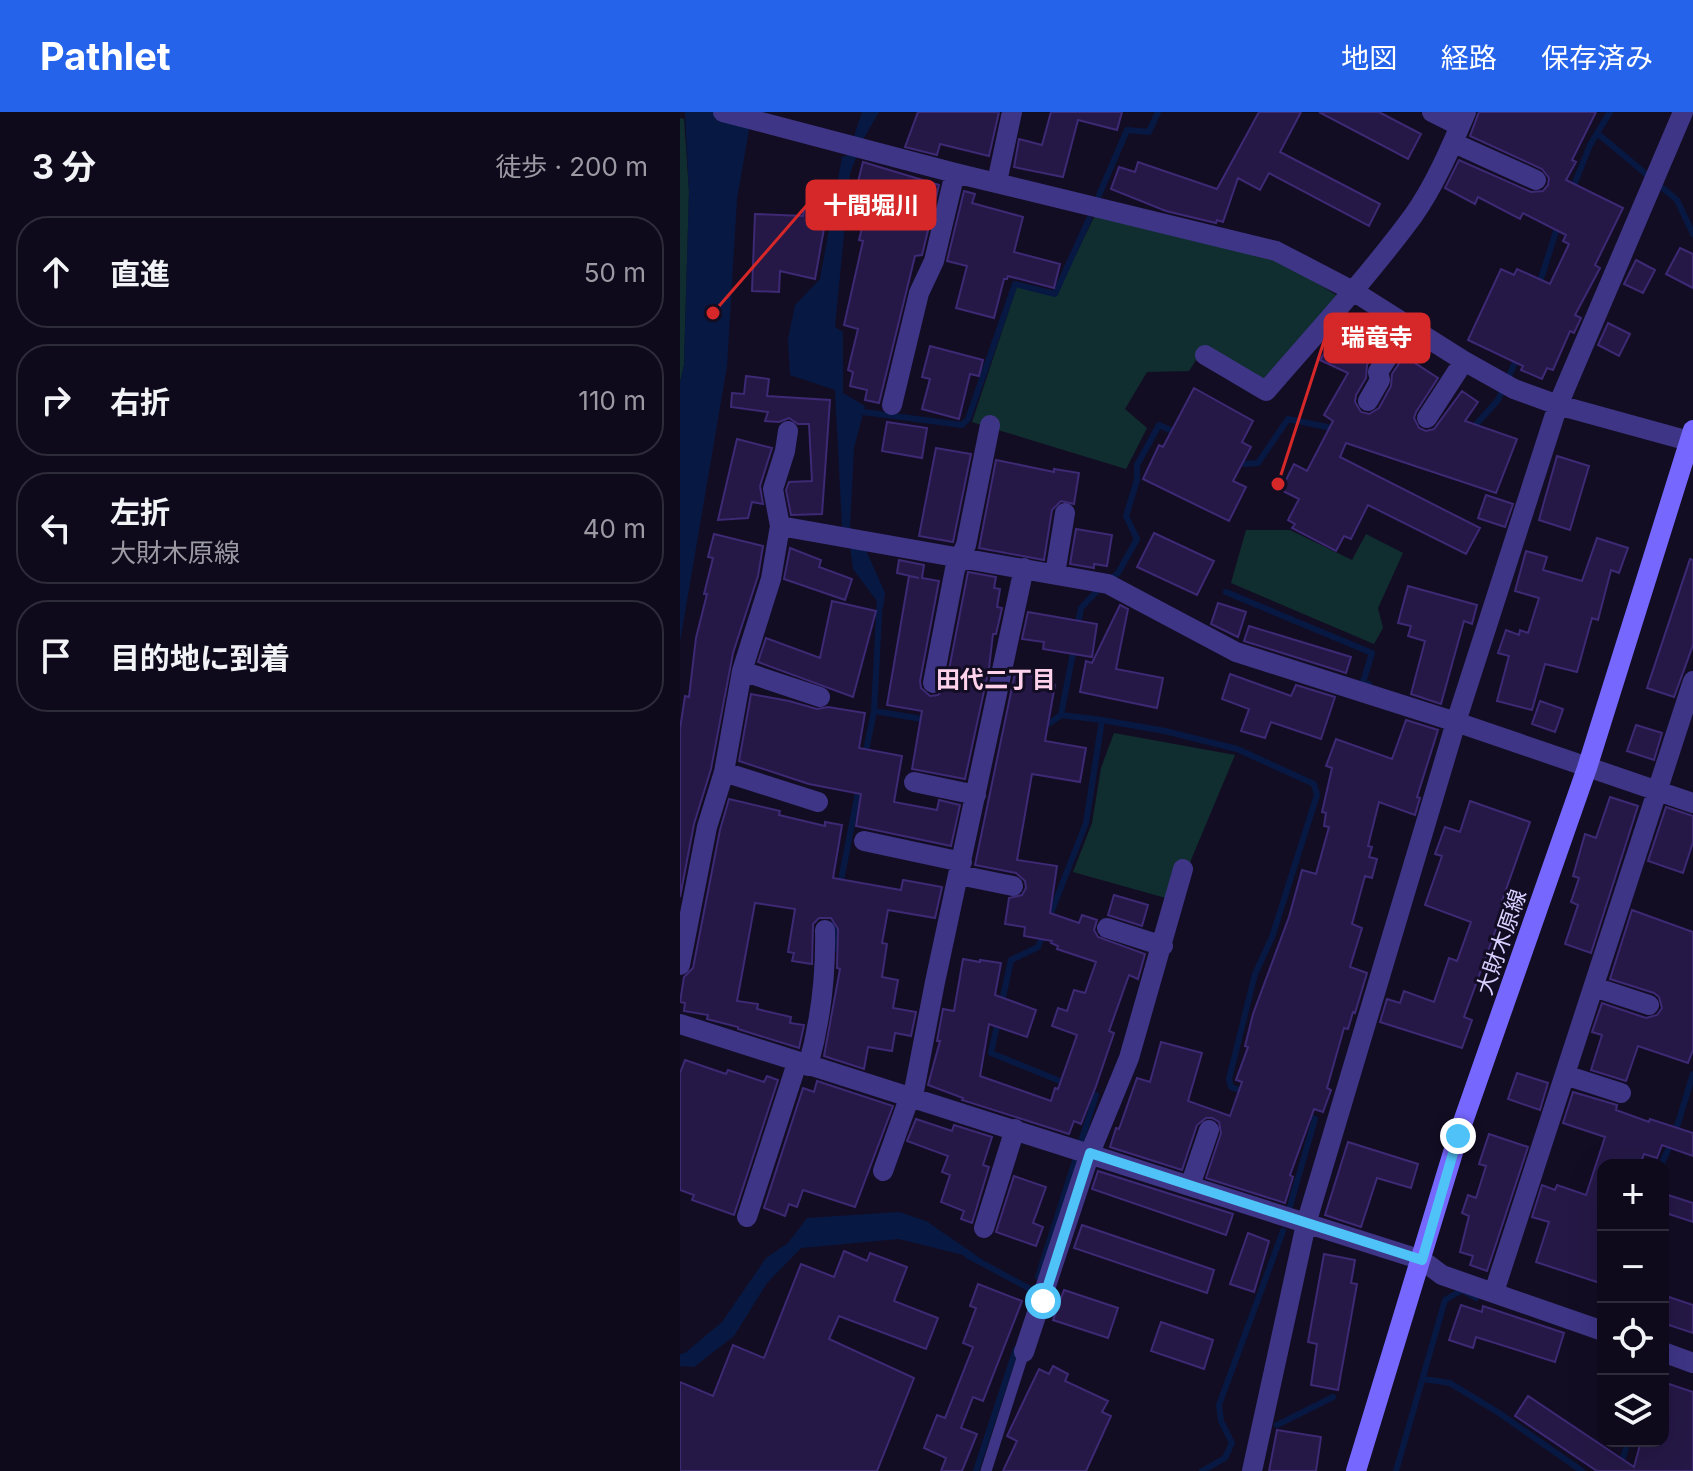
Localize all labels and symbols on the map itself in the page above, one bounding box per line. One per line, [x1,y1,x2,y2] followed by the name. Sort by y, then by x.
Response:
[807,181,935,229] callout: 十間堀川
[823,191,919,220] text: 十間堀川
[1325,314,1429,362] callout: 瑞竜寺
[1341,323,1413,352] text: 瑞竜寺
[936,665,1056,694] district label: 田代二丁目
[1471,886,1531,998] street label: 大財木原線
[1440,1118,1476,1154] route end
[1025,1283,1061,1319] route start

